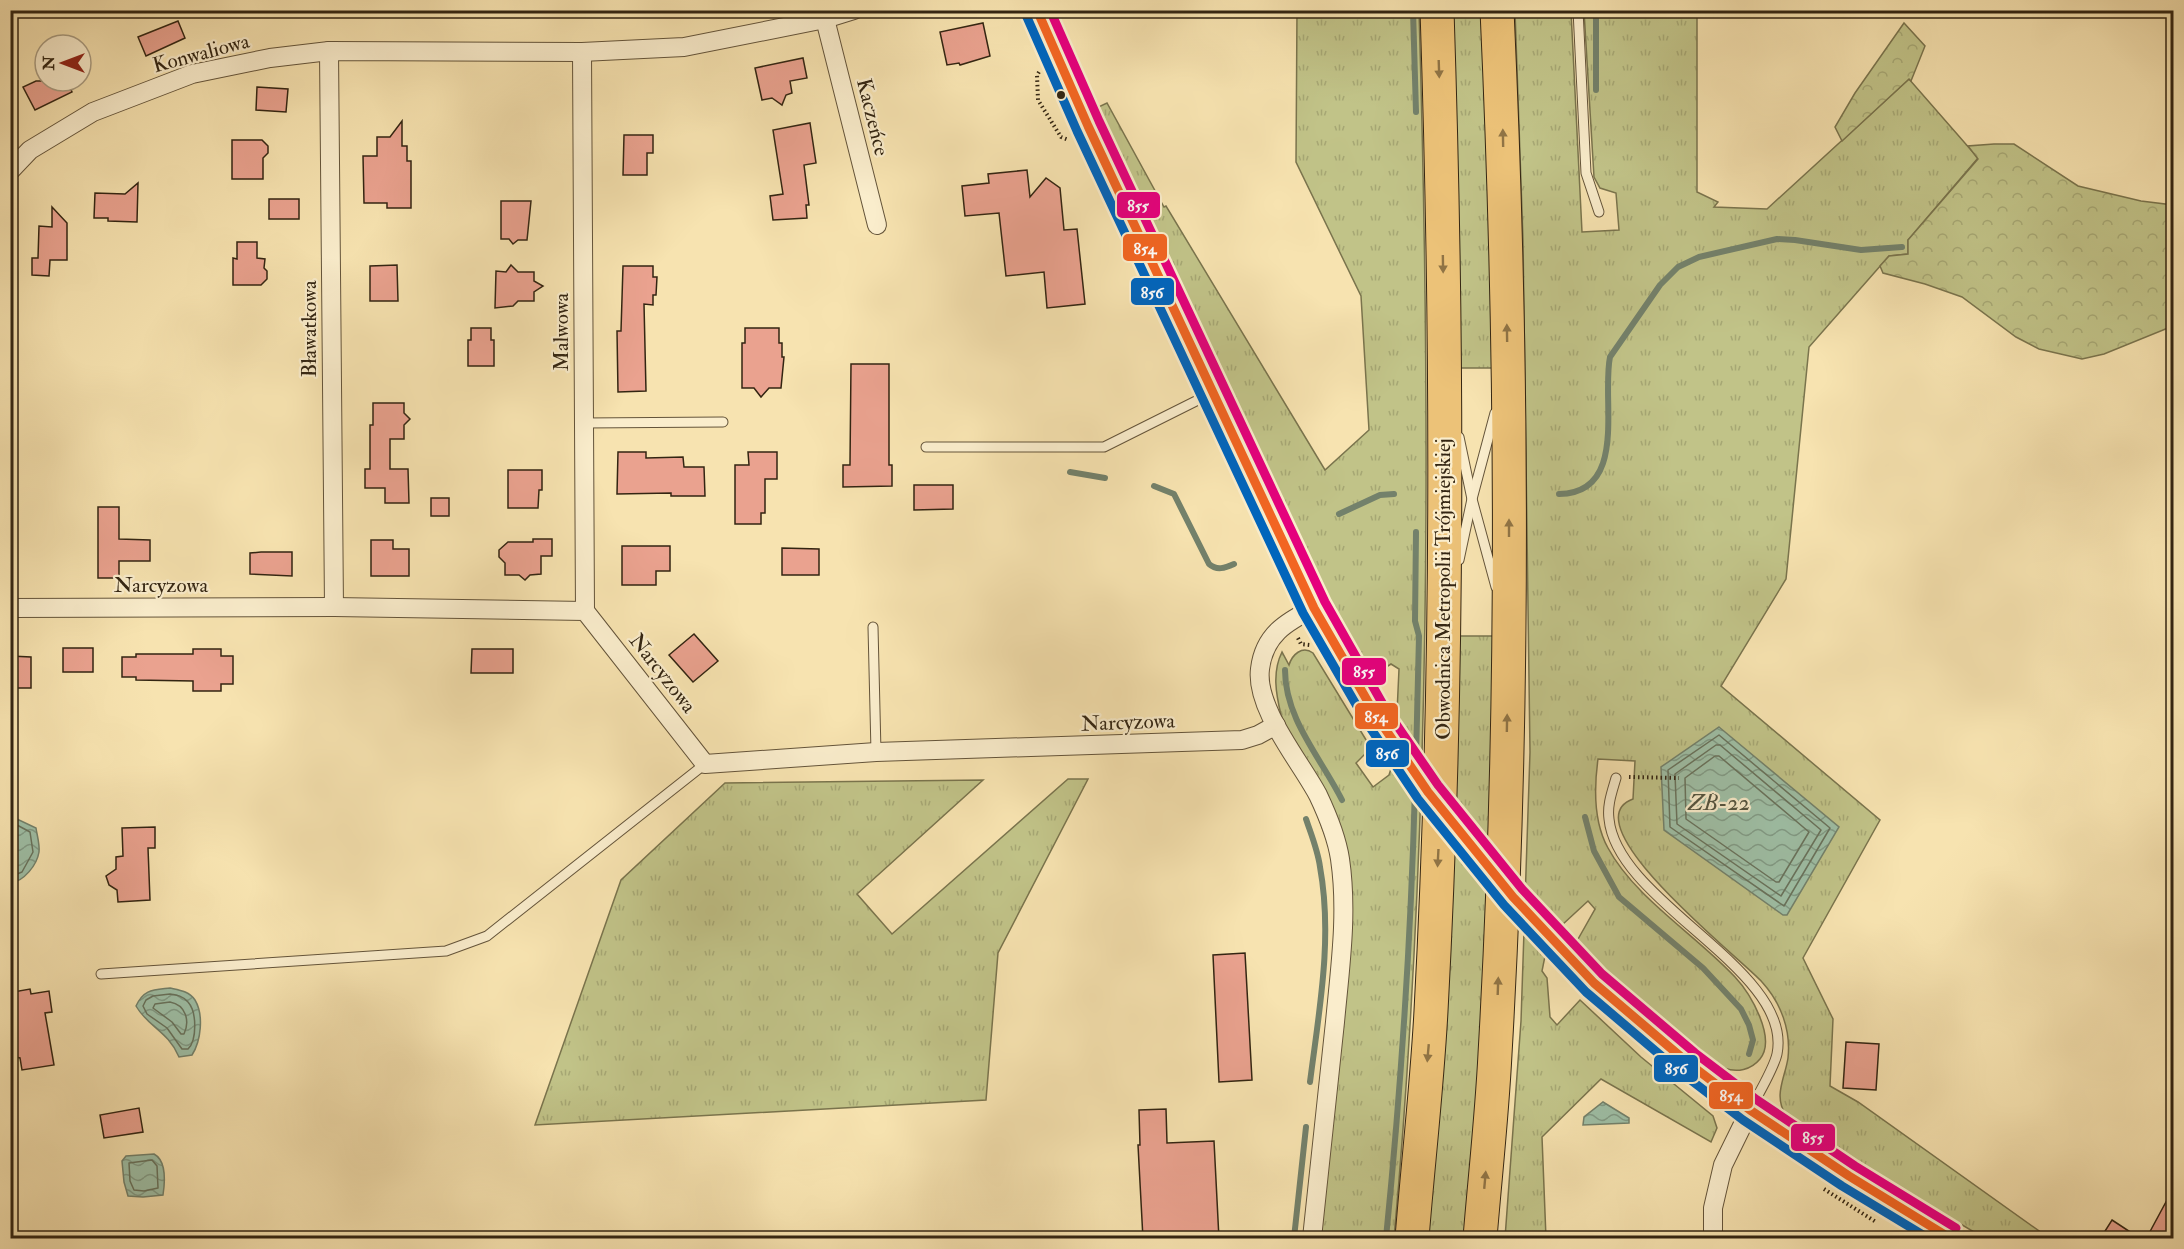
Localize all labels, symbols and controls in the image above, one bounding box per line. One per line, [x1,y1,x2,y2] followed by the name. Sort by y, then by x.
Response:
[150,28,253,79] street label: Konwaliowa
[33,33,93,93] north arrow
[39,55,59,71] text: N
[1434,59,1444,78] one-way arrow
[850,76,895,159] street label: Kaczeńce
[1055,89,1067,101] unlabelled marker
[1498,129,1507,148] one-way arrow
[1116,191,1161,219] line badge: 855
[1127,196,1150,216] text: 855
[1122,233,1168,262] line badge: 854
[1134,239,1158,259] text: 854
[1438,254,1448,273] one-way arrow
[1130,277,1175,306] line badge: 856
[296,280,323,378] street label: Bławatkowa
[1141,283,1165,303] text: 856
[548,292,575,371] street label: Malwowa
[1503,323,1512,342] one-way arrow
[1430,438,1457,740] street label: Obwodnica Metropolii Trójmiejskiej
[1504,518,1514,537] one-way arrow
[114,572,208,599] street label: Narcyzowa
[623,628,702,719] street label: Narcyzowa
[1341,657,1387,686] line badge: 855
[1353,662,1376,682] text: 855
[1354,702,1399,730] line badge: 854
[1081,707,1176,738] street label: Narcyzowa
[1365,707,1389,727] text: 854
[1502,713,1512,732] one-way arrow
[1365,739,1410,768] line badge: 856
[1376,744,1400,764] text: 856
[1687,789,1750,817] water label: ZB-22
[1433,848,1442,867] one-way arrow
[1493,976,1502,995] one-way arrow
[1423,1043,1432,1062] one-way arrow
[1653,1054,1699,1083] line badge: 856
[1665,1059,1689,1079] text: 856
[1708,1081,1754,1110] line badge: 854
[1720,1086,1744,1106] text: 854
[1790,1123,1836,1152] line badge: 855
[1802,1128,1825,1148] text: 855
[1480,1171,1490,1190] one-way arrow

